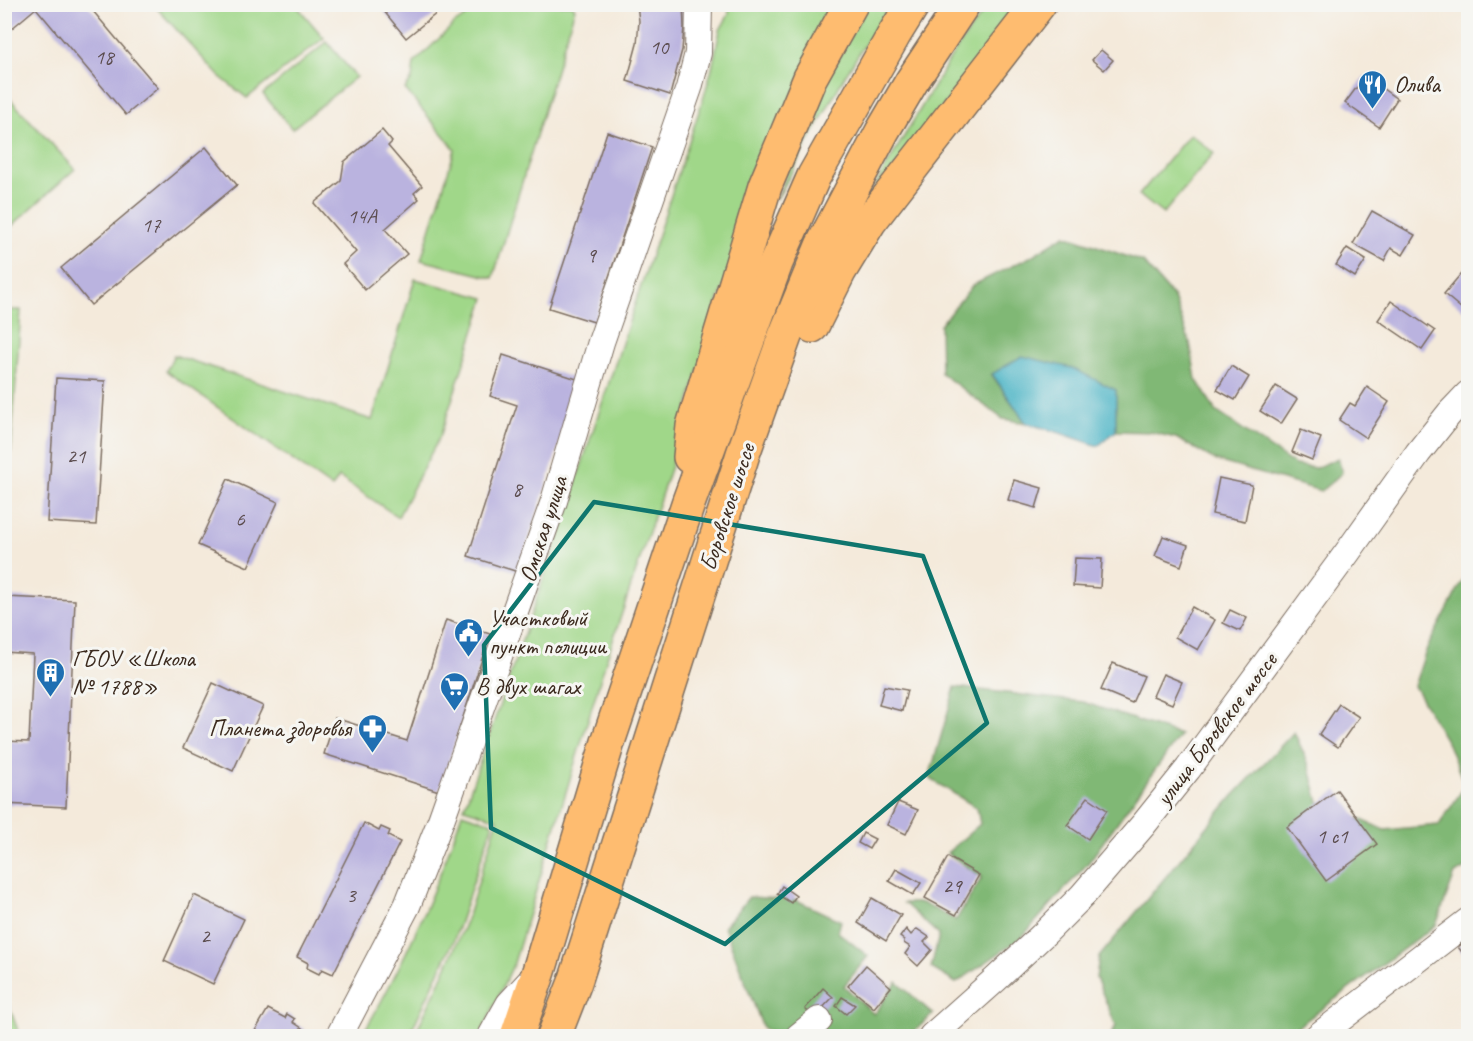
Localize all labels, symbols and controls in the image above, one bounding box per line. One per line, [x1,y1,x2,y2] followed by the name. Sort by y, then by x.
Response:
[650,34,670,60] house number: 10
[95,44,116,70] house number: 18
[1357,68,1389,110] restaurant icon: Олива
[1394,69,1441,99] place label: Олива
[347,203,378,229] house number: 14А
[142,212,162,238] house number: 17
[586,242,597,268] house number: 9
[692,438,762,574] street label: Боровское шоссе
[67,443,87,469] house number: 21
[512,471,575,586] street label: Омская улица
[512,476,524,502] house number: 8
[235,506,245,532] house number: 6
[489,603,608,661] place label: Участковый пункт полиции
[452,616,484,658] public building icon: Участковый пункт полиции
[72,643,196,701] place label: ГБОУ «Школа № 1788»
[1147,645,1285,813] street label: улица Боровское шоссе
[35,656,67,698] building icon: ГБОУ «Школа № 1788»
[439,670,471,712] supermarket icon: В двух шагах
[476,671,582,701] place label: В двух шагах
[356,712,388,754] pharmacy icon: Планета здоровья
[209,713,353,744] place label: Планета здоровья
[1316,823,1349,849] house number: 1 с1
[943,873,963,899] house number: 29
[346,882,357,908] house number: 3
[200,923,211,949] house number: 2

